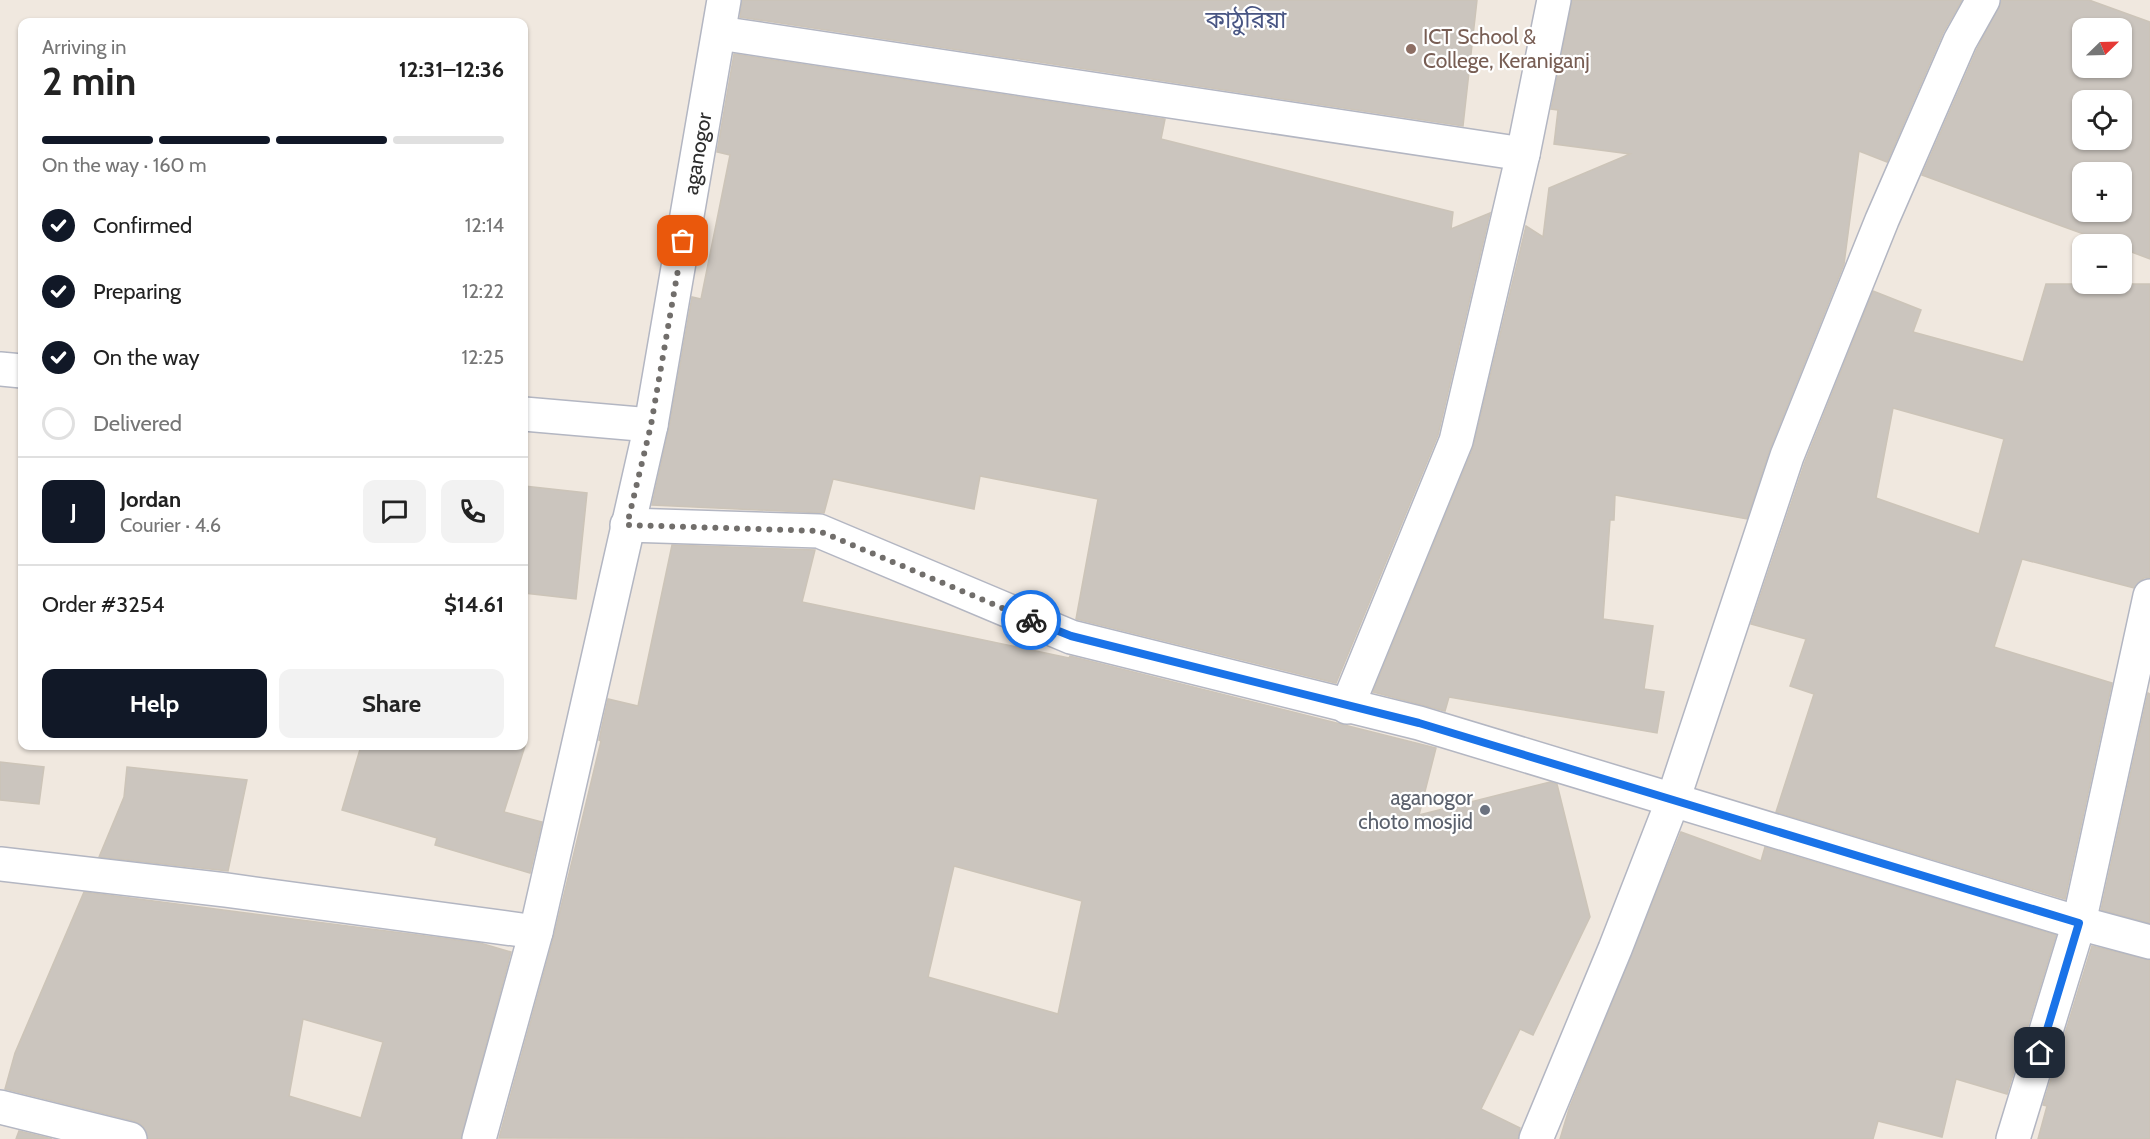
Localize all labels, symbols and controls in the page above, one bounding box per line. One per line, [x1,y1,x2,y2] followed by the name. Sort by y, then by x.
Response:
[1205,5,1287,36] district label: কাঠুরিয়া
[2072,18,2132,78] north arrow
[2072,18,2132,294] map controls
[1423,24,1590,74] place label: ICT School & College, Keraniganj
[42,35,126,59] text: Arriving in
[1404,42,1418,56] marker: ICT School & College, Keraniganj
[399,56,504,83] text: 12:31–12:36
[42,57,136,105] text: 2 min
[2072,90,2132,150] button: locate
[678,110,717,196] street label: aganogor
[42,153,207,177] text: On the way · 160 m
[2072,162,2132,222] button: +
[42,209,75,242] icon: check
[93,212,192,239] text: Confirmed
[465,213,504,237] text: 12:14
[657,215,708,266] pin
[666,224,699,257] icon: bag
[2072,234,2132,294] button: −
[42,275,75,308] icon: check
[93,278,181,305] text: Preparing
[462,279,504,303] text: 12:22
[42,341,75,374] icon: check
[93,344,200,371] text: On the way
[462,345,504,369] text: 12:25
[93,410,182,437] text: Delivered
[363,480,426,543] button: chat
[441,480,504,543] button: phone
[120,486,181,513] text: Jordan
[70,498,77,525] text: J
[120,513,221,537] text: Courier · 4.6
[1001,590,1061,650] courier
[42,591,164,618] text: Order #3254
[444,591,504,618] text: $14.61
[1015,604,1048,637] icon: bike
[42,669,267,738] button: Help
[279,669,504,738] button: Share
[1358,785,1473,835] place label: aganogor choto mosjid
[1478,803,1492,817] marker: aganogor choto mosjid
[2014,1027,2065,1078] pin
[2023,1036,2056,1069] icon: home

